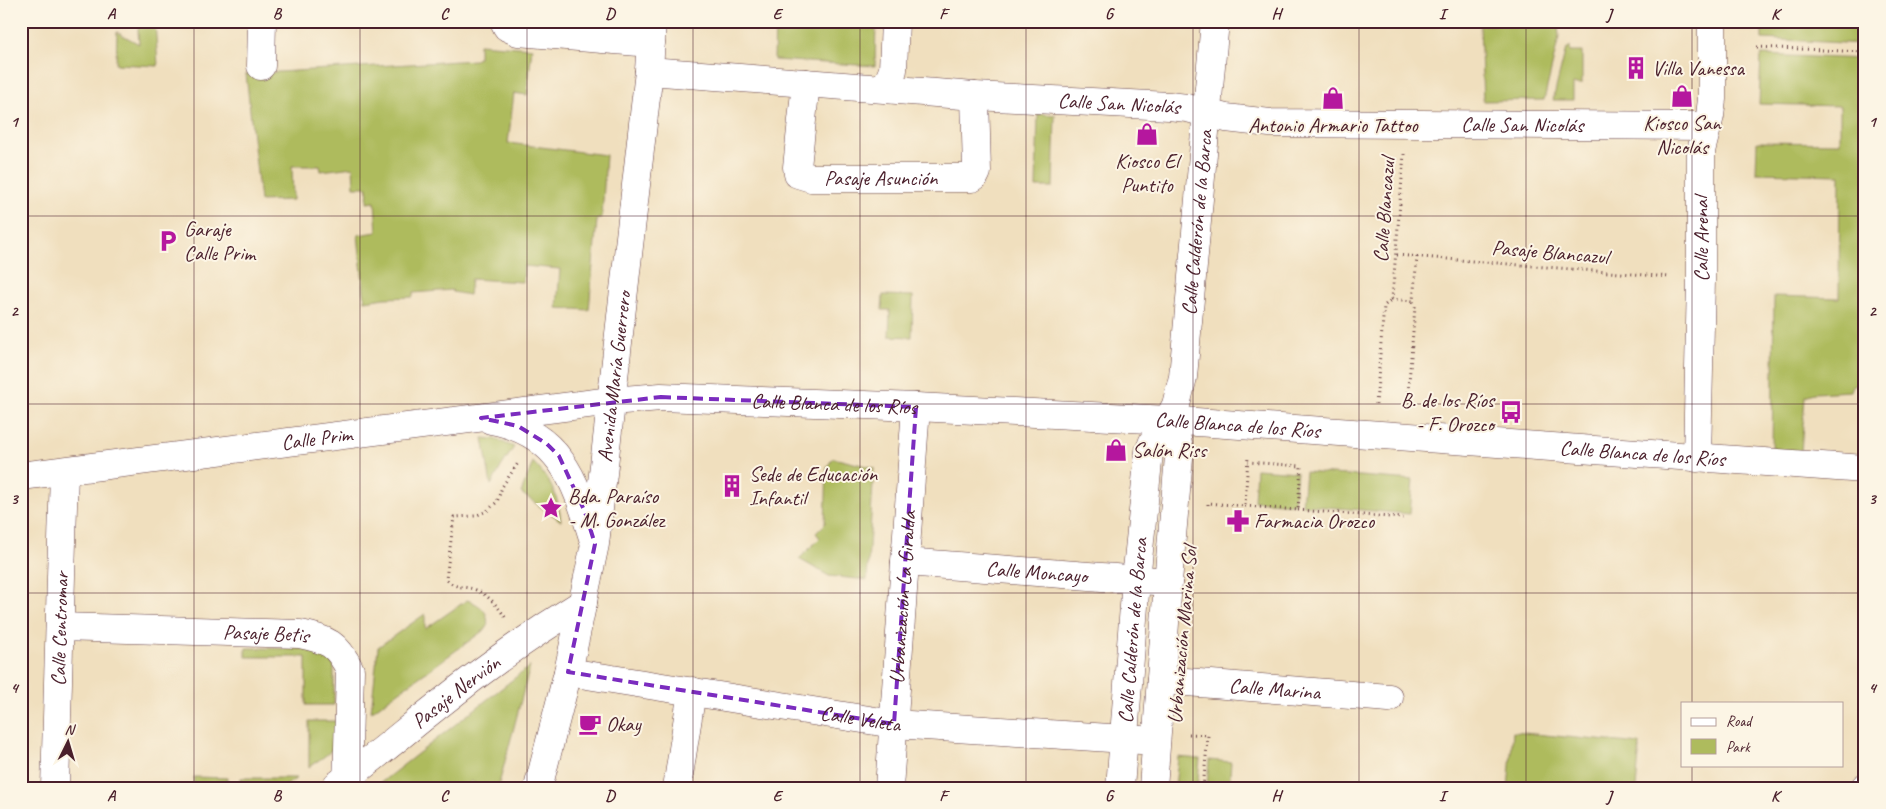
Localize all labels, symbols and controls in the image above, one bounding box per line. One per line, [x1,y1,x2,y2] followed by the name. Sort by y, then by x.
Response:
[107,4,117,24] text: A
[273,4,283,24] text: B
[440,4,450,24] text: C
[605,4,616,24] text: D
[773,4,784,24] text: E
[939,4,950,24] text: F
[1105,4,1115,24] text: G
[1271,4,1283,24] text: H
[1439,4,1449,24] text: I
[1605,4,1614,24] text: J
[1771,4,1783,24] text: K
[1623,55,1649,81] building icon: Villa Vanessa
[1652,55,1745,81] place label: Villa Vanessa
[1669,83,1695,109] shop icon: Kiosco San Nicolás
[1320,85,1346,111] shop icon: Antonio Armario Tattoo
[1057,87,1183,120] street label: Calle San Nicolás
[1643,110,1722,160] place label: Kiosco San Nicolás
[1461,111,1585,138] street label: Calle San Nicolás
[10,112,19,132] text: 1
[1248,112,1419,138] place label: Antonio Armario Tattoo
[1868,112,1877,132] text: 1
[1134,121,1160,147] shop icon: Kiosco El Puntito
[1176,127,1218,316] street label: Calle Calderón de la Barca
[1115,148,1182,198] place label: Kiosco El Puntito
[1367,153,1401,263] street label: Calle Blancazul
[824,165,938,191] street label: Pasaje Asunción
[1688,193,1714,282] street label: Calle Arenal
[184,216,257,266] place label: Garaje Calle Prim
[155,228,181,254] parking icon: Garaje Calle Prim
[1491,234,1613,270] street label: Pasaje Blancazul
[591,288,637,463] street label: Avenida María Guerrero
[10,301,19,321] text: 2
[1868,301,1877,321] text: 2
[1401,387,1497,437] place label: B. de los Ríos - F. Orozco
[751,388,919,420] street label: Calle Blanca de los Ríos
[1498,399,1524,425] bus stop icon: B. de los Ríos - F. Orozco
[1154,406,1323,444] street label: Calle Blanca de los Ríos
[280,421,356,456] street label: Calle Prim
[1559,435,1728,472] street label: Calle Blanca de los Ríos
[1103,437,1129,463] shop icon: Salón Riss
[1132,437,1208,463] place label: Salón Riss
[749,461,878,511] place label: Sede de Educación Infantil
[719,473,745,499] building icon: Sede de Educación Infantil
[568,483,667,533] place label: Bda. Paraíso - M. González
[10,489,19,509] text: 3
[1868,489,1877,509] text: 3
[538,495,564,521] place icon: Bda. Paraíso - M. González
[883,508,922,685] street label: Urbanización La Giralda
[1225,508,1251,534] pharmacy icon: Farmacia Orozco
[1254,508,1376,534] place label: Farmacia Orozco
[1112,535,1153,724] street label: Calle Calderón de la Barca
[1161,542,1203,725] street label: Urbanización Marina Sol
[985,555,1091,589] street label: Calle Moncayo
[45,569,74,687] street label: Calle Centromar
[223,619,313,649] street label: Pasaje Betis
[406,649,506,734] street label: Pasaje Nervión
[1228,672,1323,706] street label: Calle Marina
[10,678,19,698] text: 4
[1868,678,1877,698] text: 4
[819,699,902,737] street label: Calle Veleta
[1681,702,1844,766] legend
[577,711,603,737] cafe icon: Okay
[606,711,642,737] place label: Okay
[1726,712,1753,731] text: Road
[42,716,92,766] north arrow
[64,721,76,739] text: N
[1726,738,1751,757] text: Park
[107,786,117,806] text: A
[273,786,283,806] text: B
[440,786,450,806] text: C
[605,786,616,806] text: D
[773,786,784,806] text: E
[939,786,950,806] text: F
[1105,786,1115,806] text: G
[1271,786,1283,806] text: H
[1439,786,1449,806] text: I
[1605,786,1614,806] text: J
[1771,786,1783,806] text: K

